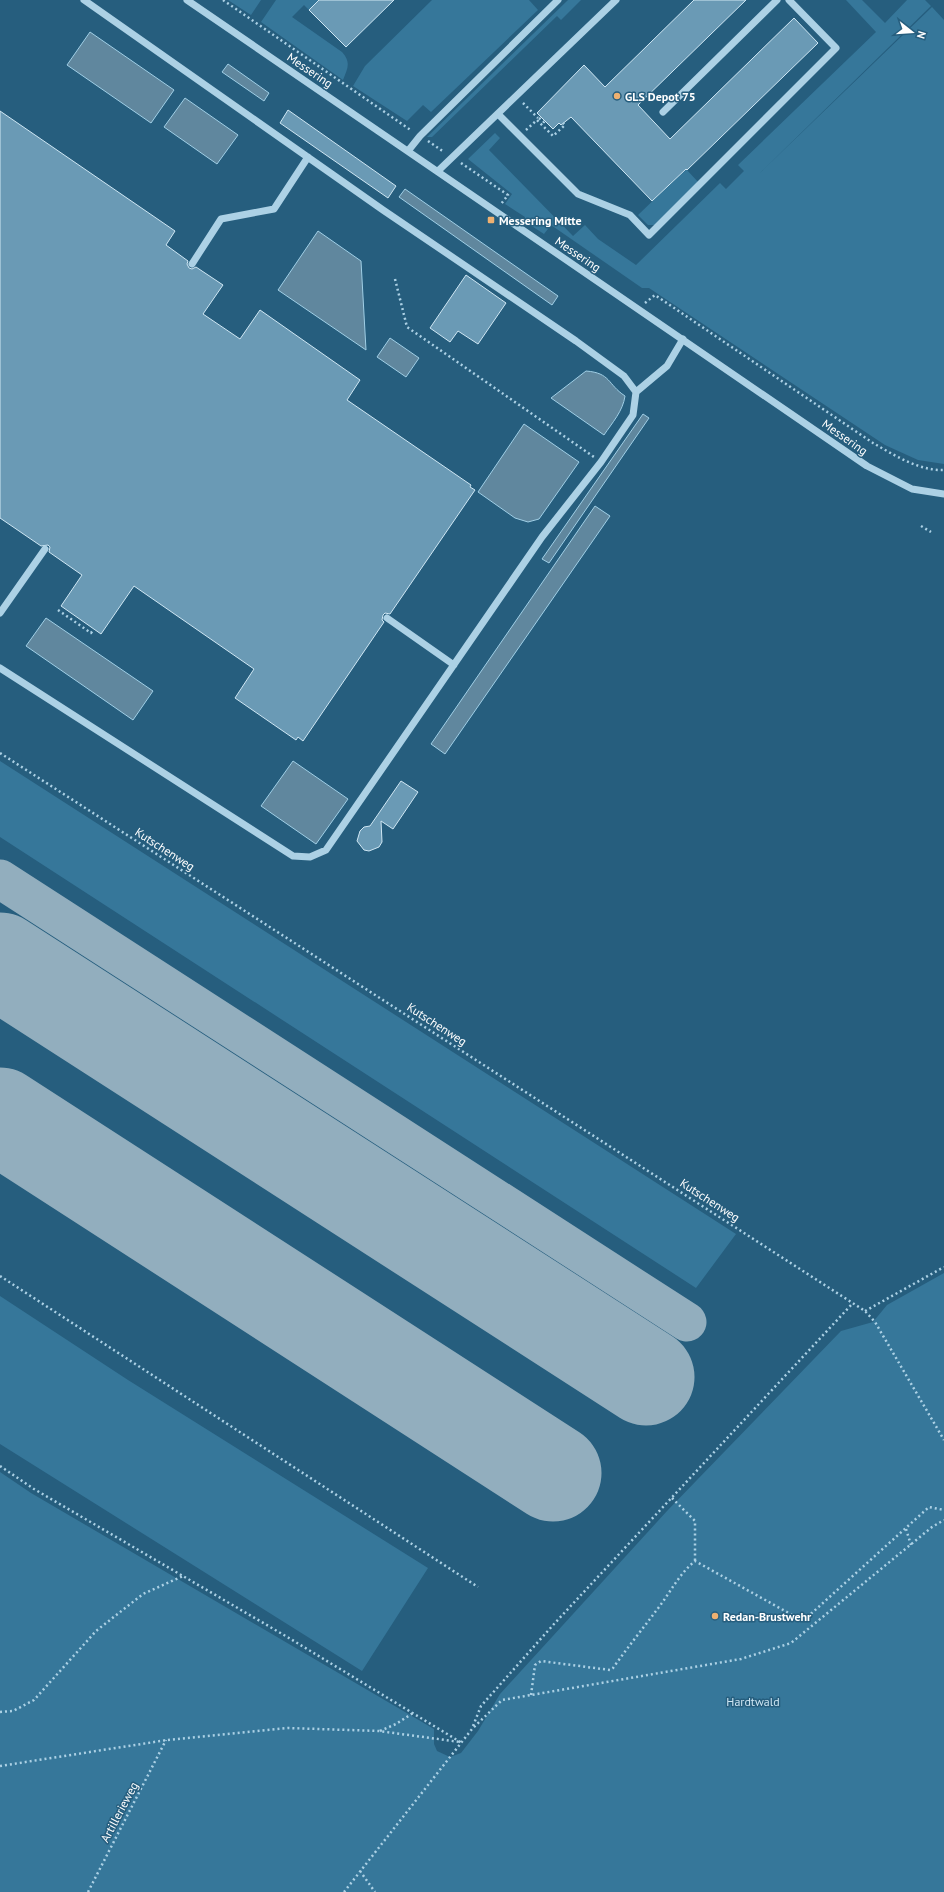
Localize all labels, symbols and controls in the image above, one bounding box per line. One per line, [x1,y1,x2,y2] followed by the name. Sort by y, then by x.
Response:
[892,12,932,52] north arrow
[914,29,929,40] text: N
[284,49,336,91] street label: Messering
[625,89,696,104] place label: GLS Depot 75
[612,91,622,101] marker: GLS Depot 75
[499,213,582,228] place label: Messering Mitte
[486,215,496,225] marker: Messering Mitte
[552,233,604,275] street label: Messering
[819,416,871,458] street label: Messering
[132,824,198,874] street label: Kutschenweg
[404,999,470,1049] street label: Kutschenweg
[677,1175,743,1225] street label: Kutschenweg
[723,1609,812,1624] place label: Redan-Brustwehr
[710,1611,720,1621] marker: Redan-Brustwehr
[726,1694,780,1709] park label: Hardtwald
[97,1779,141,1845] street label: Artillerieweg

